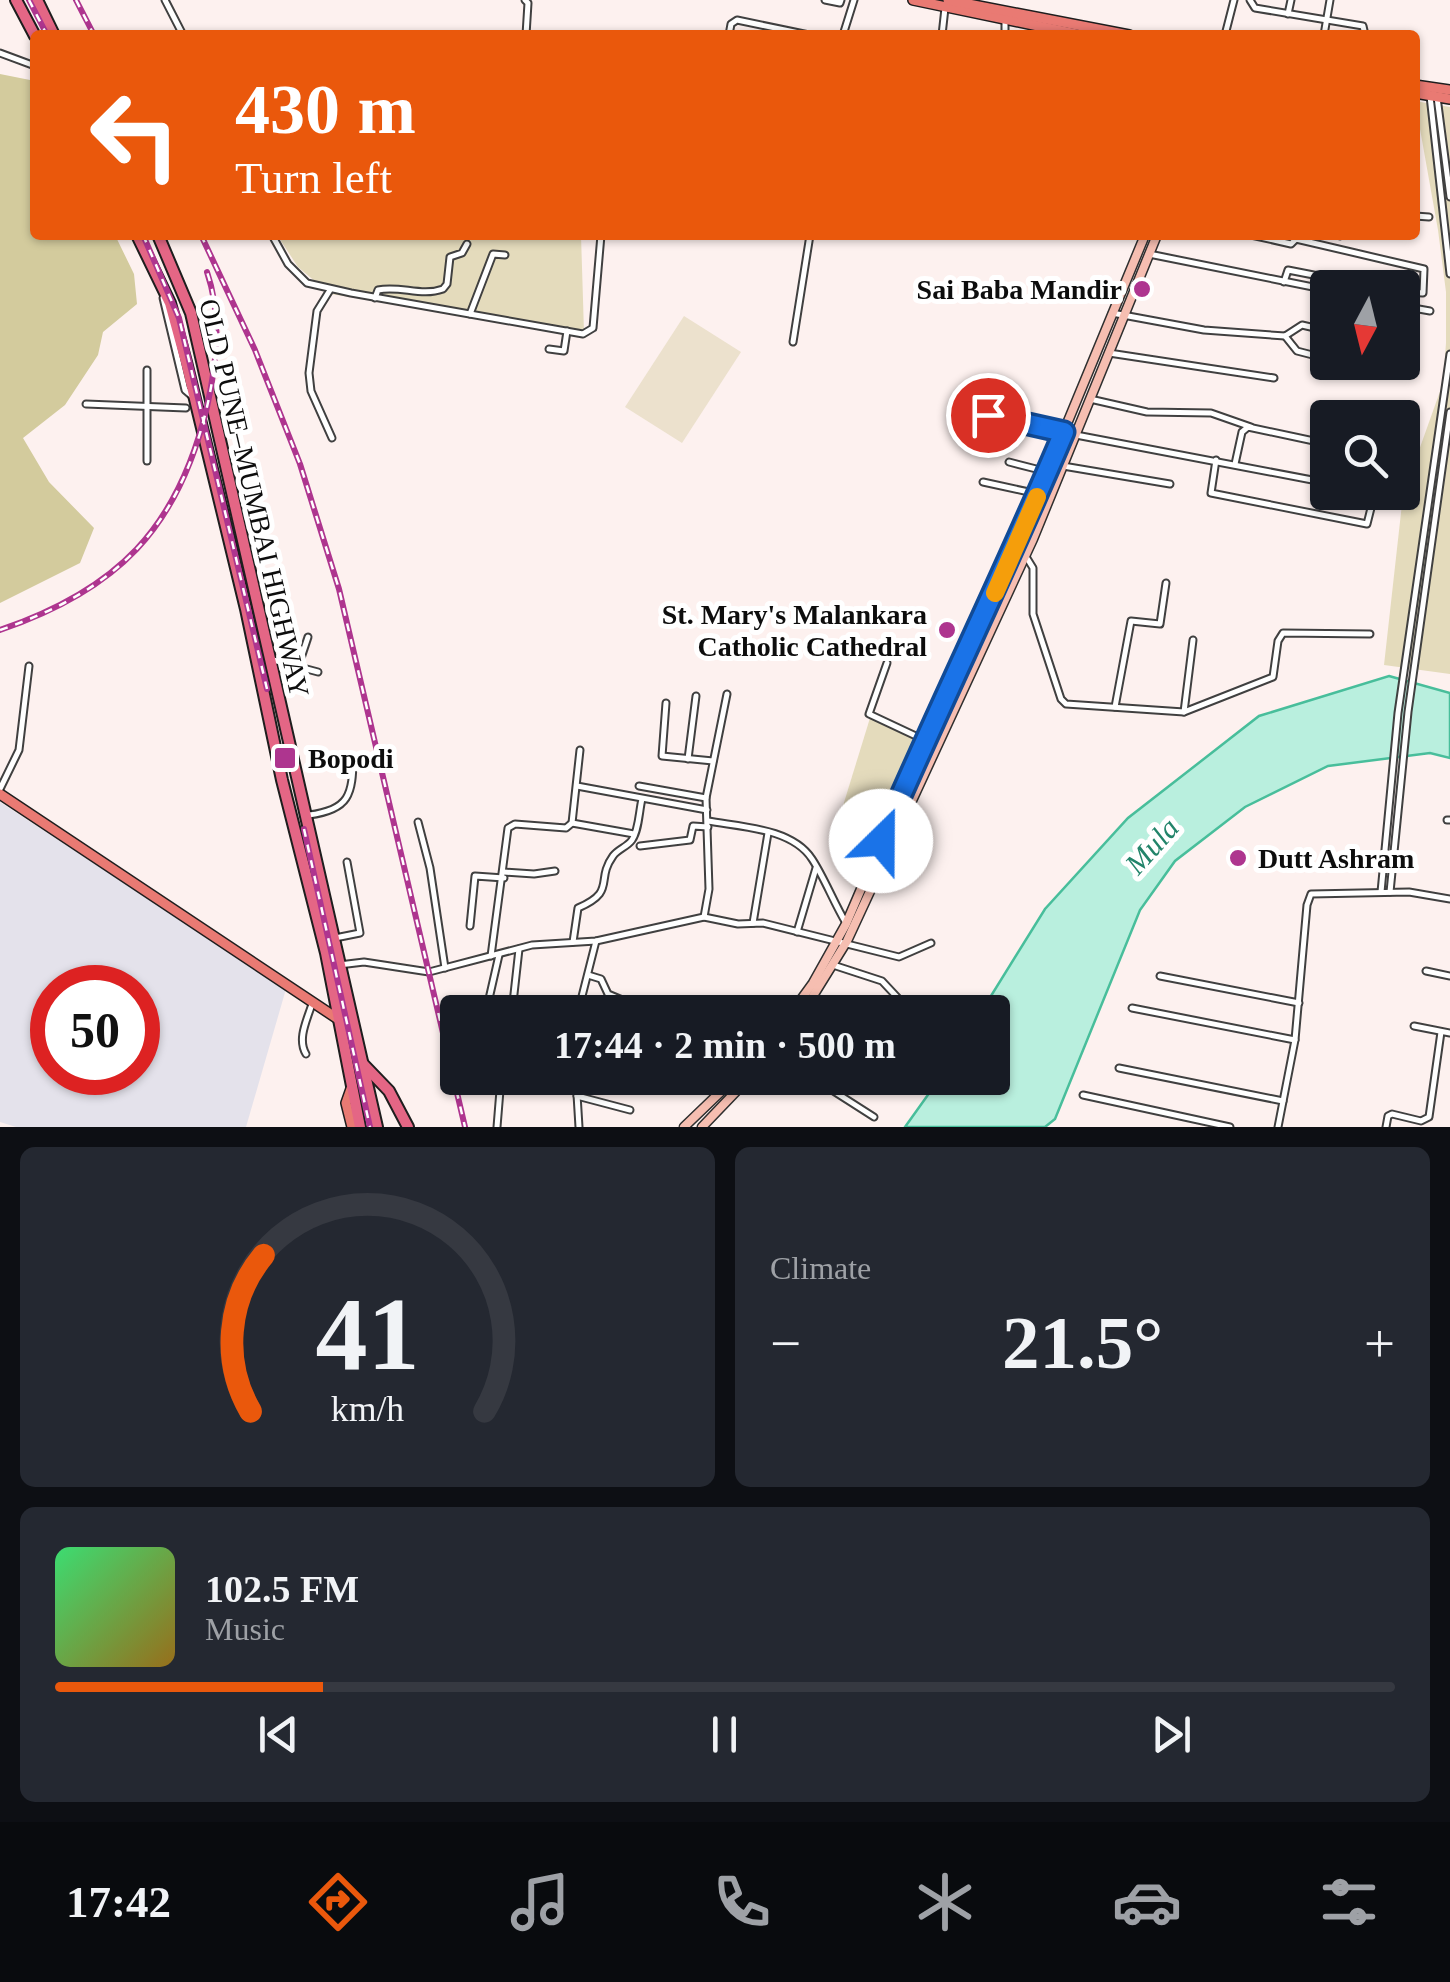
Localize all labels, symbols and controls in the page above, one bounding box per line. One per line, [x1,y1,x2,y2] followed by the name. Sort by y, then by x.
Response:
[70,70,200,200] icon: left
[235,71,416,148] text: 430 m
[235,153,392,203] text: Turn left
[1310,270,1420,380] north arrow
[1310,270,1420,510] map controls
[917,274,1122,305] place label: Sai Baba Mandir
[1131,278,1153,300] marker: Sai Baba Mandir
[194,296,316,700] street label: OLD PUNE–MUMBAI HIGHWAY
[946,373,1031,458] pin
[961,388,1016,443] icon: arrive
[1310,400,1420,510] button: search
[662,599,927,662] place label: St. Mary's Malankara Catholic Cathedral
[936,619,958,641] marker: St. Mary's Malankara Catholic Cathedral
[308,743,394,774] place label: Bopodi
[272,745,298,771] marker: Bopodi
[829,789,933,893] position arrow
[1118,811,1185,881] water label: Mula
[1258,843,1414,874] place label: Dutt Ashram
[1227,847,1249,869] marker: Dutt Ashram
[30,965,160,1095] speed limit sign: 50
[554,1024,896,1066] text: 17:44 · 2 min · 500 m
[770,1250,871,1286] text: Climate
[316,1276,420,1391] text: 41
[1002,1301,1163,1384] text: 21.5°
[770,1313,801,1374] text: −
[1364,1313,1395,1374] text: +
[331,1389,404,1429] text: km/h
[205,1568,359,1610] text: 102.5 FM
[205,1611,285,1647] text: Music
[251,1707,306,1762] icon: previous
[697,1707,752,1762] icon: pause
[1144,1707,1199,1762] icon: next
[303,1867,373,1937] icon: directions
[505,1867,575,1937] icon: music
[707,1867,777,1937] icon: phone
[910,1867,980,1937] icon: climate
[1112,1867,1182,1937] icon: car
[1314,1867,1384,1937] icon: filters
[66,1877,171,1927] text: 17:42

